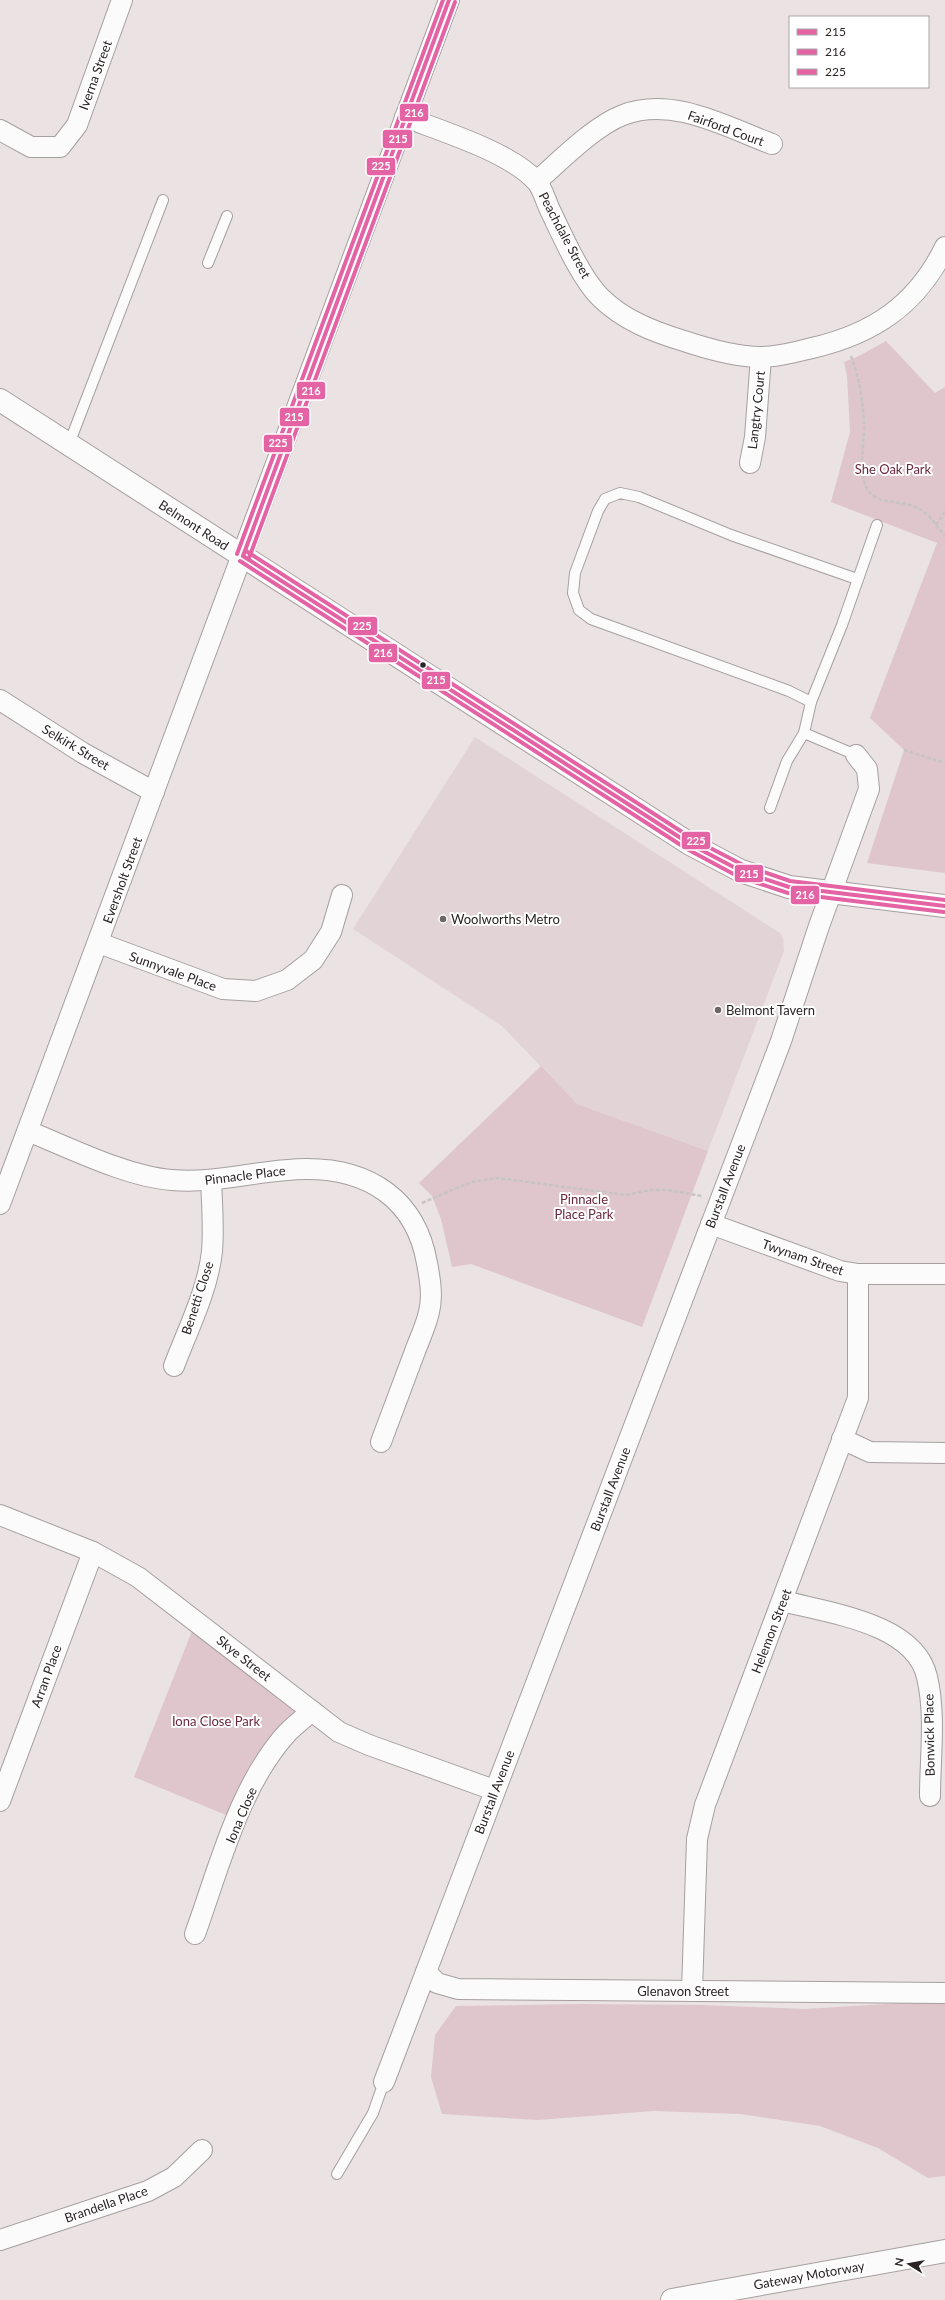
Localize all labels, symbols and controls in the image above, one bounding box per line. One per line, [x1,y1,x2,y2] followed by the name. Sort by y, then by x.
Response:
[789,16,929,88] legend
[825,24,846,39] text: 215
[75,38,115,112] street label: Iverna Street
[825,44,846,59] text: 216
[825,64,846,79] text: 225
[399,103,429,122] line badge: 216
[404,106,424,119] text: 216
[686,107,767,149] street label: Fairford Court
[382,129,413,149] line badge: 215
[388,132,408,145] text: 215
[366,157,396,176] line badge: 225
[371,159,391,172] text: 225
[536,189,595,281] street label: Peachdale Street
[744,370,768,450] street label: Langtry Court
[296,381,326,400] line badge: 216
[301,384,321,397] text: 216
[279,407,310,427] line badge: 215
[284,410,304,423] text: 215
[263,434,293,453] line badge: 225
[268,436,288,449] text: 225
[855,461,932,477] park label: She Oak Park
[156,496,232,554] street label: Belmont Road
[347,616,378,636] line badge: 225
[352,619,372,632] text: 225
[368,643,398,663] line badge: 216
[373,646,393,659] text: 216
[418,660,428,670] unlabelled marker
[421,671,451,690] line badge: 215
[426,673,446,686] text: 215
[39,721,113,773] street label: Selkirk Street
[681,831,711,850] line badge: 225
[99,834,145,925] street label: Eversholt Street
[686,834,706,847] text: 225
[734,864,764,883] line badge: 215
[739,867,759,880] text: 215
[790,885,820,905] line badge: 216
[795,888,815,901] text: 216
[451,911,560,927] place label: Woolworths Metro
[438,914,448,924] marker: Woolworths Metro
[127,948,219,994] street label: Sunnyvale Place
[726,1002,815,1018] place label: Belmont Tavern
[713,1005,723,1015] marker: Belmont Tavern
[702,1141,748,1230] street label: Burstall Avenue
[204,1162,287,1188] street label: Pinnacle Place
[555,1191,614,1222] park label: Pinnacle Place Park
[760,1236,846,1279] street label: Twynam Street
[178,1259,216,1337] street label: Benetti Close
[587,1444,633,1533] street label: Burstall Avenue
[748,1586,795,1676] street label: Helemon Street
[214,1632,275,1684] street label: Skye Street
[27,1642,65,1709] street label: Arran Place
[920,1693,938,1776] street label: Bonwick Place
[172,1713,260,1729] park label: Iona Close Park
[471,1747,517,1836] street label: Burstall Avenue
[222,1784,260,1845] street label: Iona Close
[637,1983,729,1999] street label: Glenavon Street
[62,2182,150,2226] street label: Brandella Place
[889,2244,929,2284] north arrow
[752,2257,866,2293] street label: Gateway Motorway
[892,2257,906,2267] text: N

